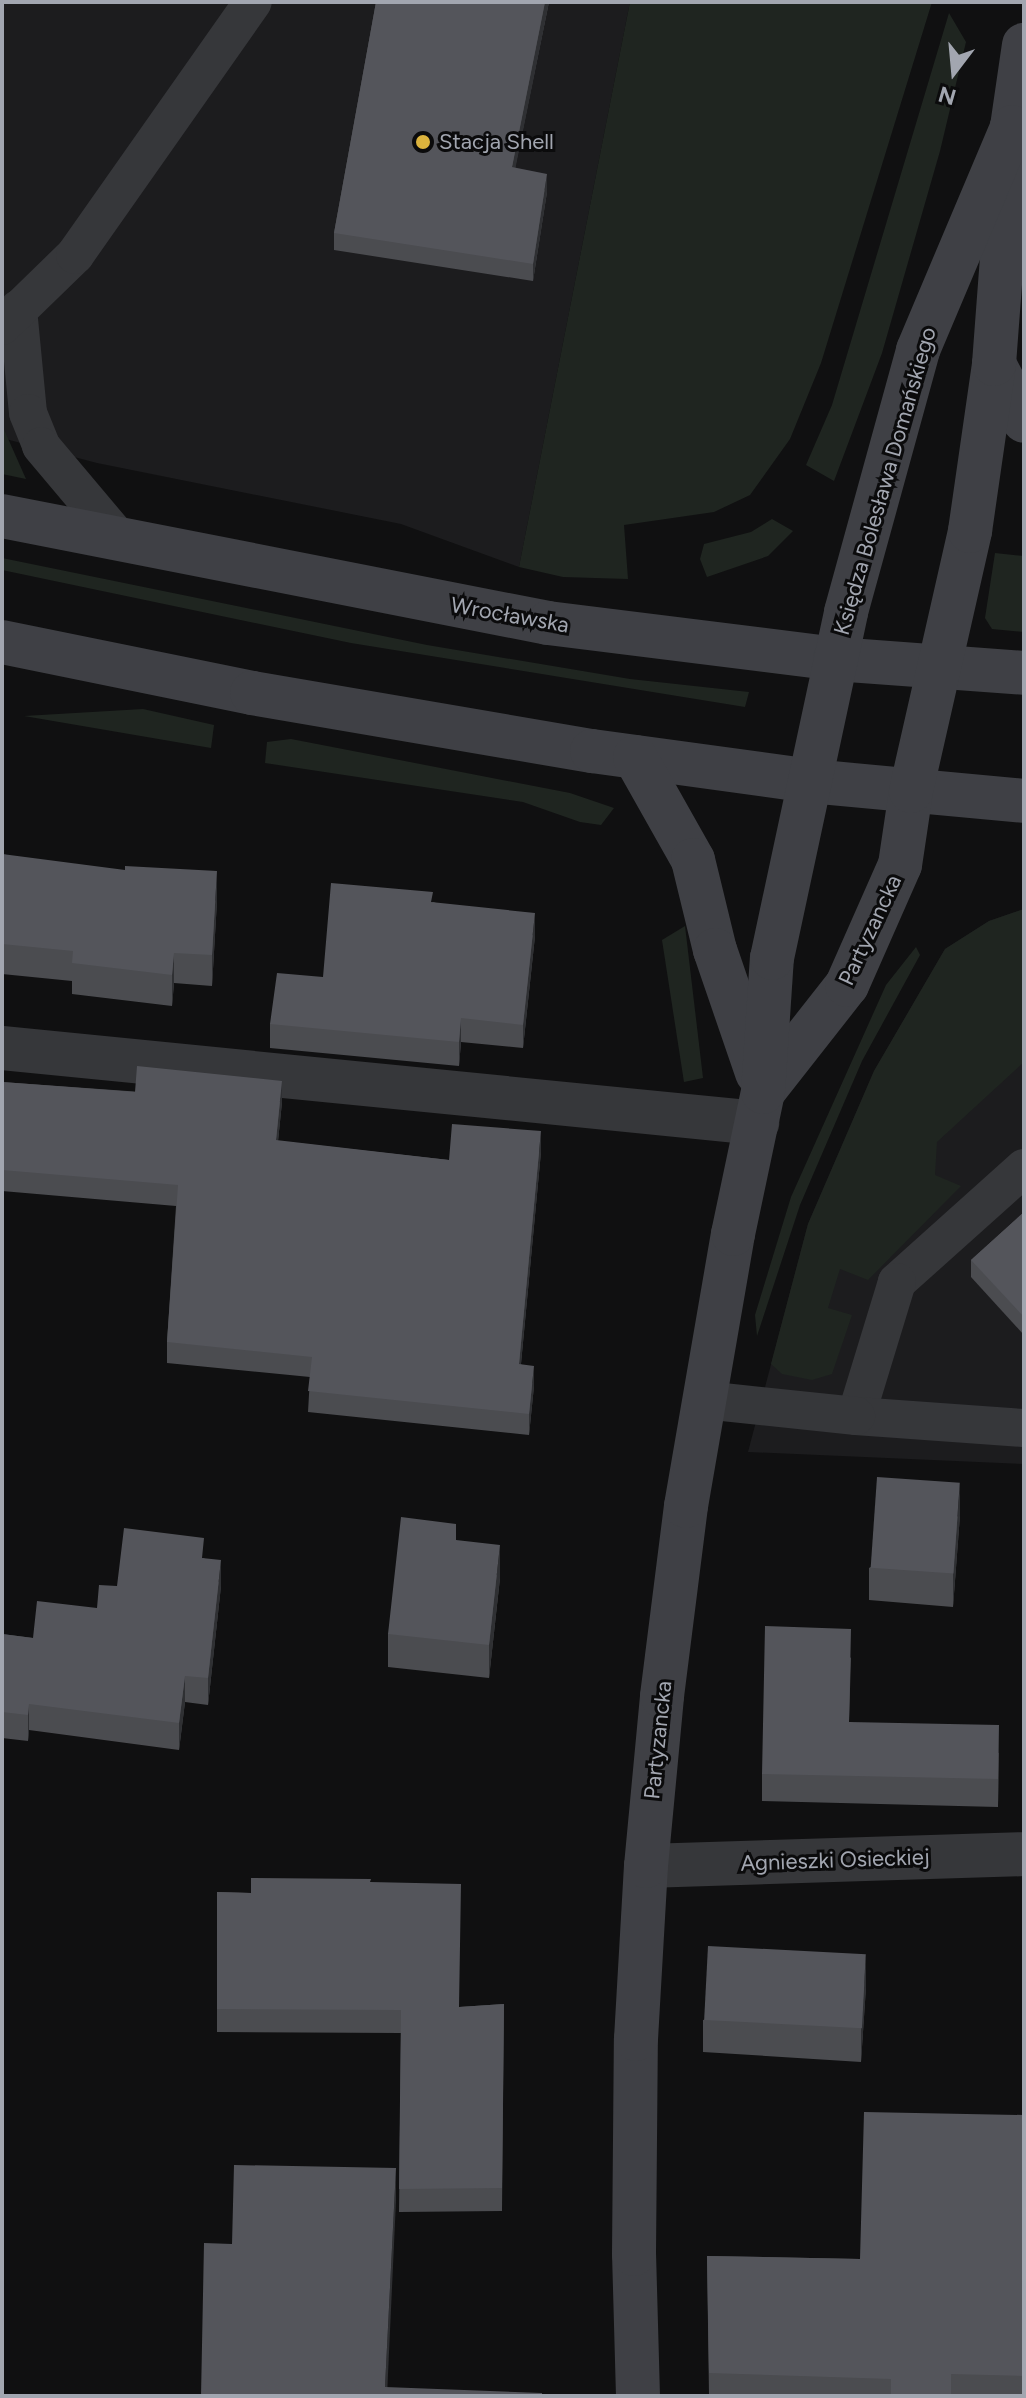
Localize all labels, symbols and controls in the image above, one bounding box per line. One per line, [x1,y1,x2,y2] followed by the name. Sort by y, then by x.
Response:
[914,32,994,112] north arrow
[935,80,959,111] text: N
[439,129,554,155] place label: Stacja Shell
[414,133,432,151] marker: Stacja Shell
[828,324,942,638] street label: Księdza Bolesława Domańskiego
[449,592,571,638] street label: Wrocławska
[833,871,907,989] street label: Partyzancka
[639,1679,677,1801] street label: Partyzancka
[740,1844,930,1876] street label: Agnieszki Osieckiej

